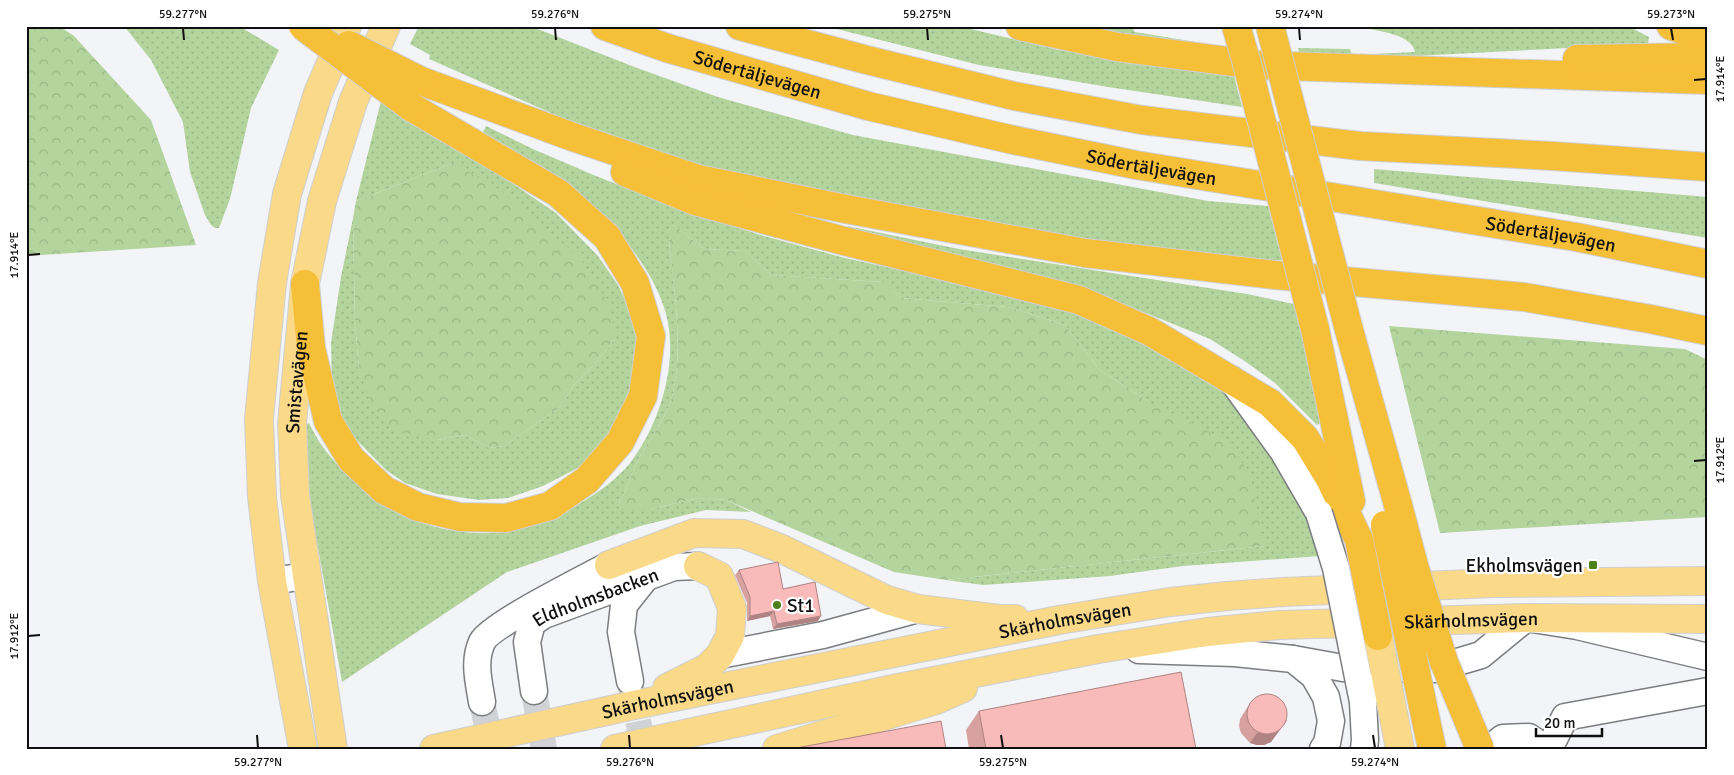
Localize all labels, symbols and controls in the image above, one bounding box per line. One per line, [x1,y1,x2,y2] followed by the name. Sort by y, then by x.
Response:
[159,7,207,22] text: 59.277°N
[531,7,579,22] text: 59.276°N
[903,7,951,22] text: 59.275°N
[1275,7,1323,22] text: 59.274°N
[1647,7,1695,22] text: 59.273°N
[691,45,824,105] street label: Södertäljevägen
[1713,55,1728,102] text: 17.914°E
[1084,144,1218,191] street label: Södertäljevägen
[1484,211,1618,258] street label: Södertäljevägen
[7,231,22,278] text: 17.914°E
[281,330,314,434] street label: Smistavägen
[1713,436,1728,483] text: 17.912°E
[1465,554,1583,578] place label: Ekholmsvägen
[1587,559,1599,571] marker: Ekholmsvägen
[528,563,662,633] street label: Eldholmsbacken
[787,594,814,618] place label: St1
[997,597,1133,645] street label: Skärholmsvägen
[771,599,783,611] marker: St1
[1404,607,1538,634] street label: Skärholmsvägen
[7,612,22,659] text: 17.912°E
[600,674,736,725] street label: Skärholmsvägen
[1536,705,1603,737] scale bar
[1544,714,1575,732] text: 20 m
[234,755,282,770] text: 59.277°N
[606,755,654,770] text: 59.276°N
[979,755,1027,770] text: 59.275°N
[1351,755,1399,770] text: 59.274°N

